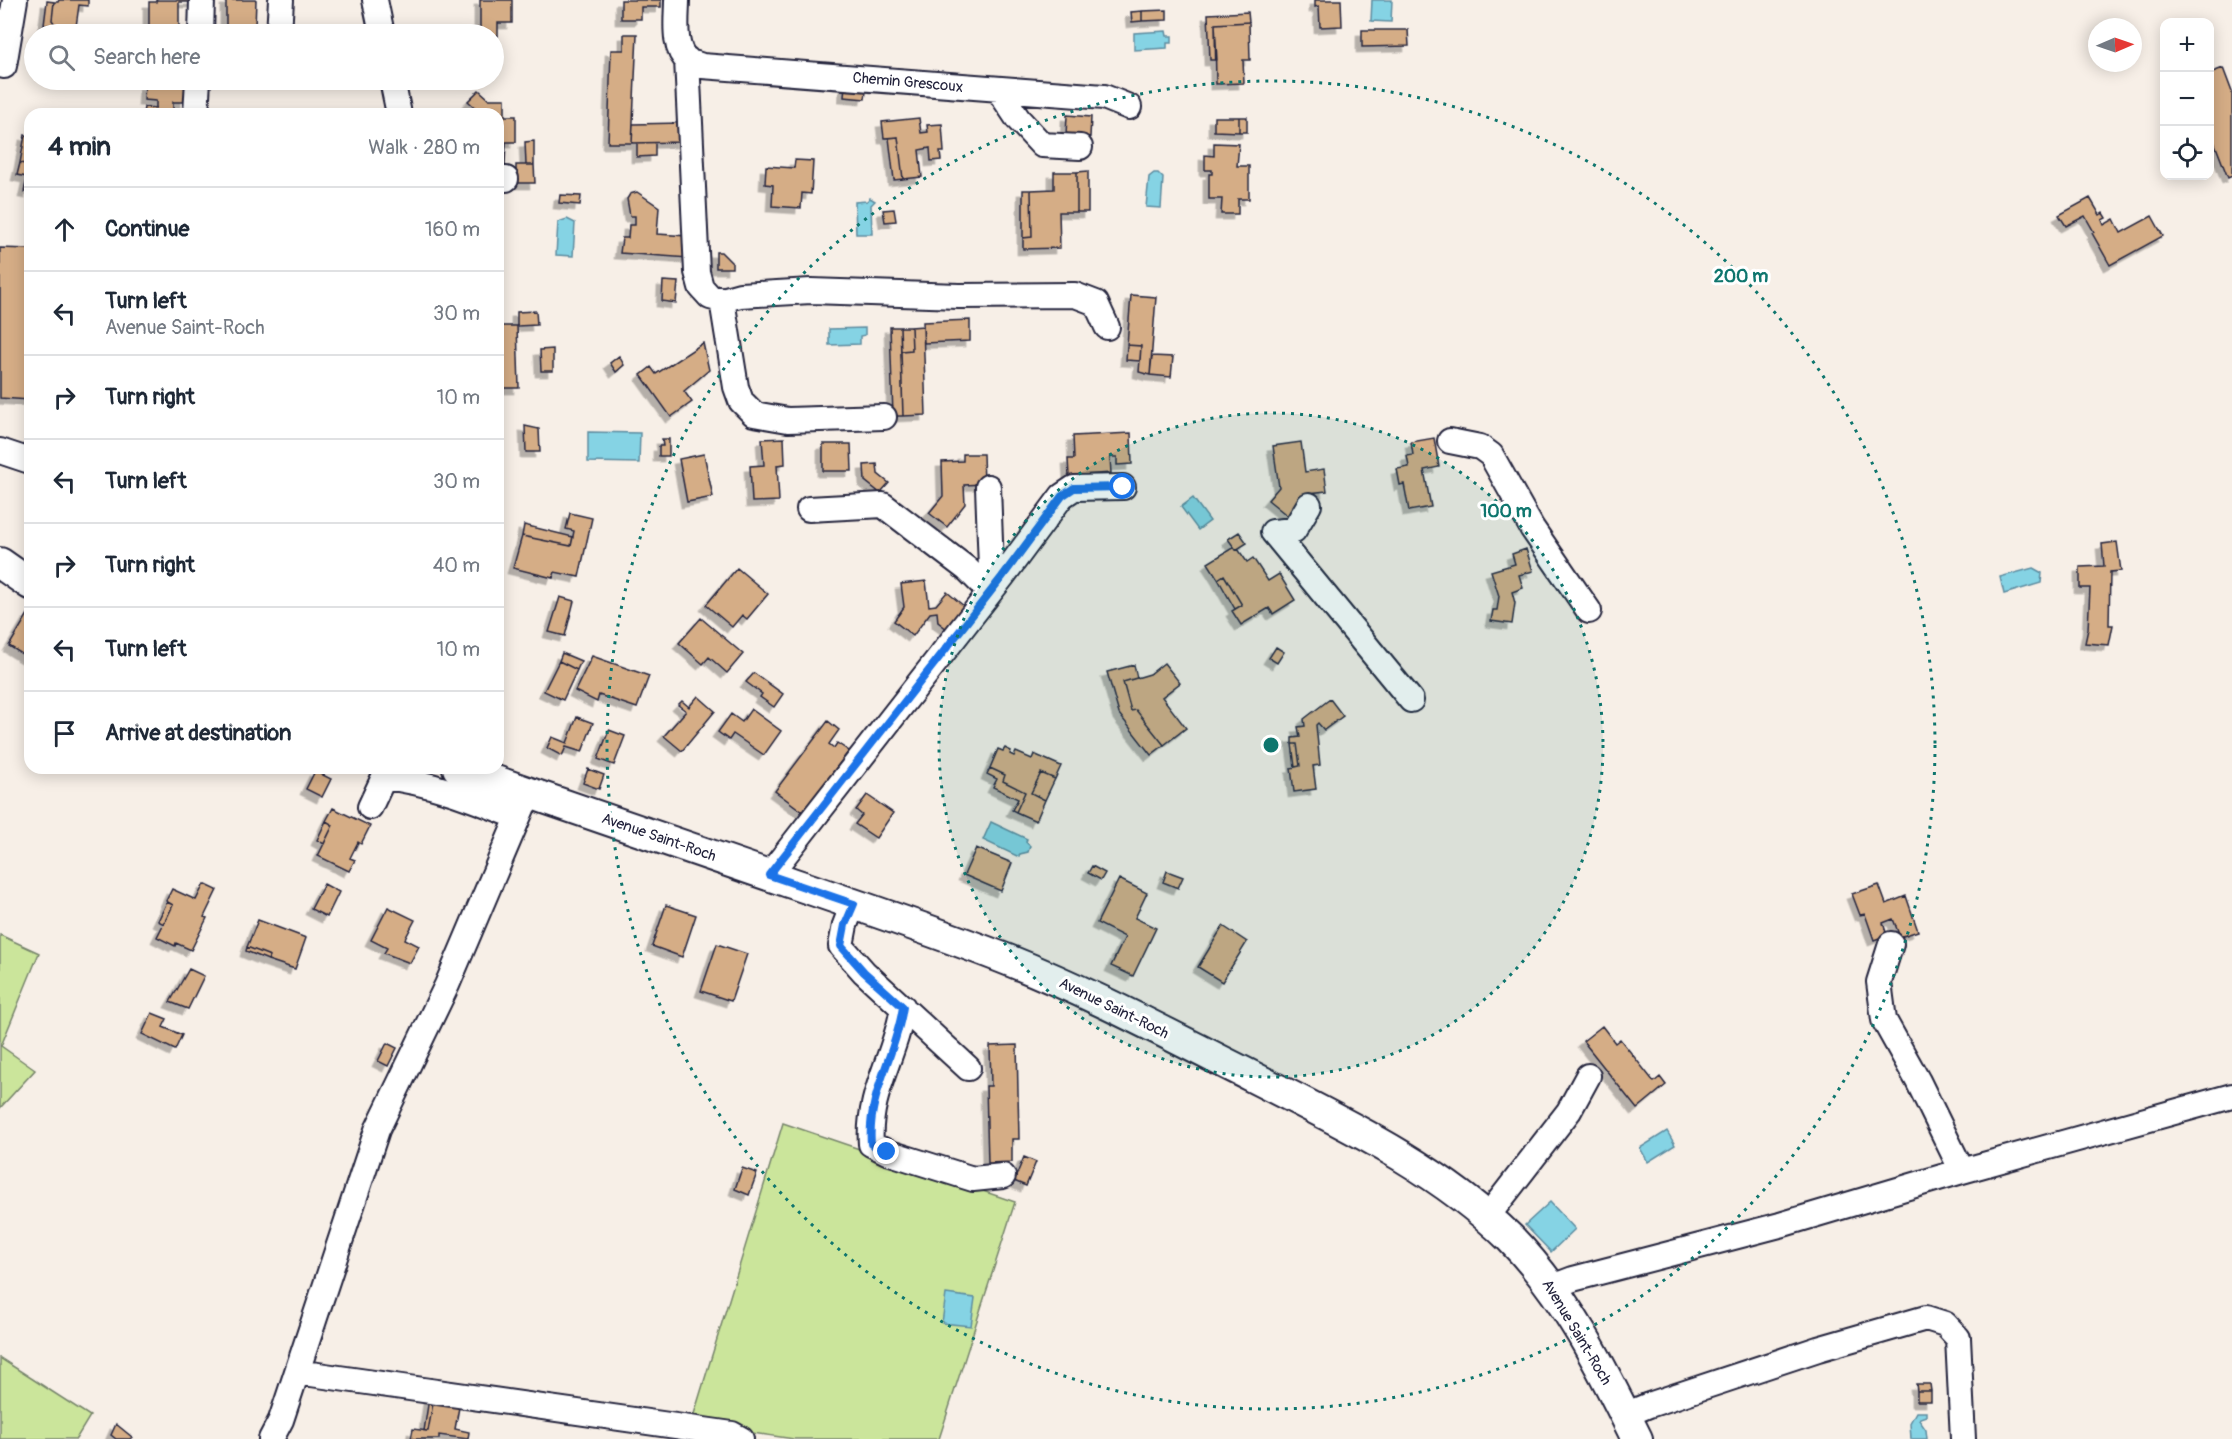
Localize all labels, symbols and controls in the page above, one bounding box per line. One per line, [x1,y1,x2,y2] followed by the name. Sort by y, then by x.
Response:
[2088,18,2142,72] north arrow
[2160,18,2214,180] map controls
[2160,18,2214,72] button: +
[24,24,504,90] search box
[45,41,78,74] icon: search
[93,43,200,71] text: Search here
[852,68,964,97] street label: Chemin Grescoux
[2160,72,2214,126] button: −
[2160,126,2214,180] button: locate
[48,131,111,163] text: 4 min
[368,135,480,160] text: Walk · 280 m
[48,213,81,246] icon: ahead
[105,215,189,243] text: Continue
[425,217,480,242] text: 160 m
[1714,265,1768,288] text: 200 m
[105,287,187,315] text: Turn left
[48,297,81,330] icon: left
[433,301,480,326] text: 30 m
[105,315,265,340] text: Avenue Saint-Roch
[48,381,81,414] icon: right
[105,383,195,411] text: Turn right
[436,385,480,410] text: 10 m
[48,465,81,498] icon: left
[105,467,187,495] text: Turn left
[433,469,480,494] text: 30 m
[1109,473,1135,499] route start
[1480,500,1532,523] text: 100 m
[48,549,81,582] icon: right
[105,551,195,579] text: Turn right
[433,553,480,578] text: 40 m
[48,633,81,666] icon: left
[105,635,187,663] text: Turn left
[436,637,480,662] text: 10 m
[48,717,81,750] icon: arrive
[105,719,291,747] text: Arrive at destination
[1261,735,1281,755] centre of rings
[599,809,719,866] street label: Avenue Saint-Roch
[1056,974,1172,1043] street label: Avenue Saint-Roch
[873,1138,899,1164] route end
[1538,1276,1616,1388] street label: Avenue Saint-Roch

